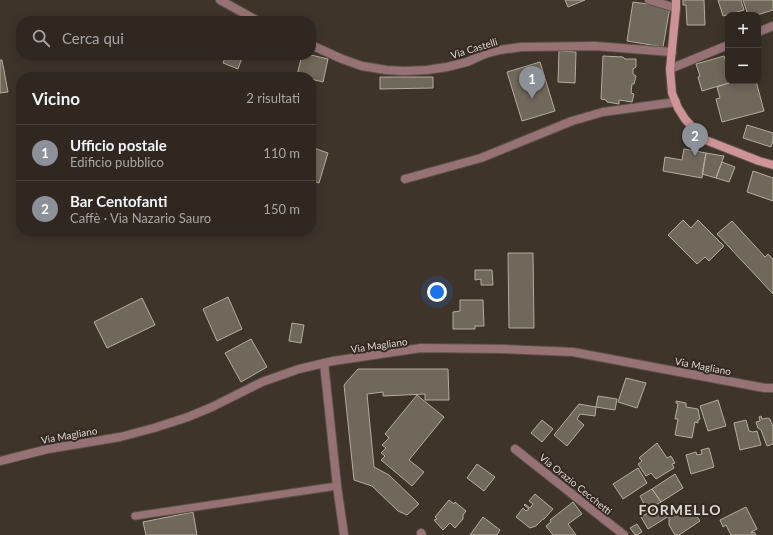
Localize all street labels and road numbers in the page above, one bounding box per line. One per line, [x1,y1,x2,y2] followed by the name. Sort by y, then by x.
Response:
[449,35,499,61] street label: Via Castelli
[350,335,408,355] street label: Via Magliano
[674,355,732,377] street label: Via Magliano
[40,424,98,446] street label: Via Magliano
[537,451,615,517] street label: Via Orazio Cecchetti

